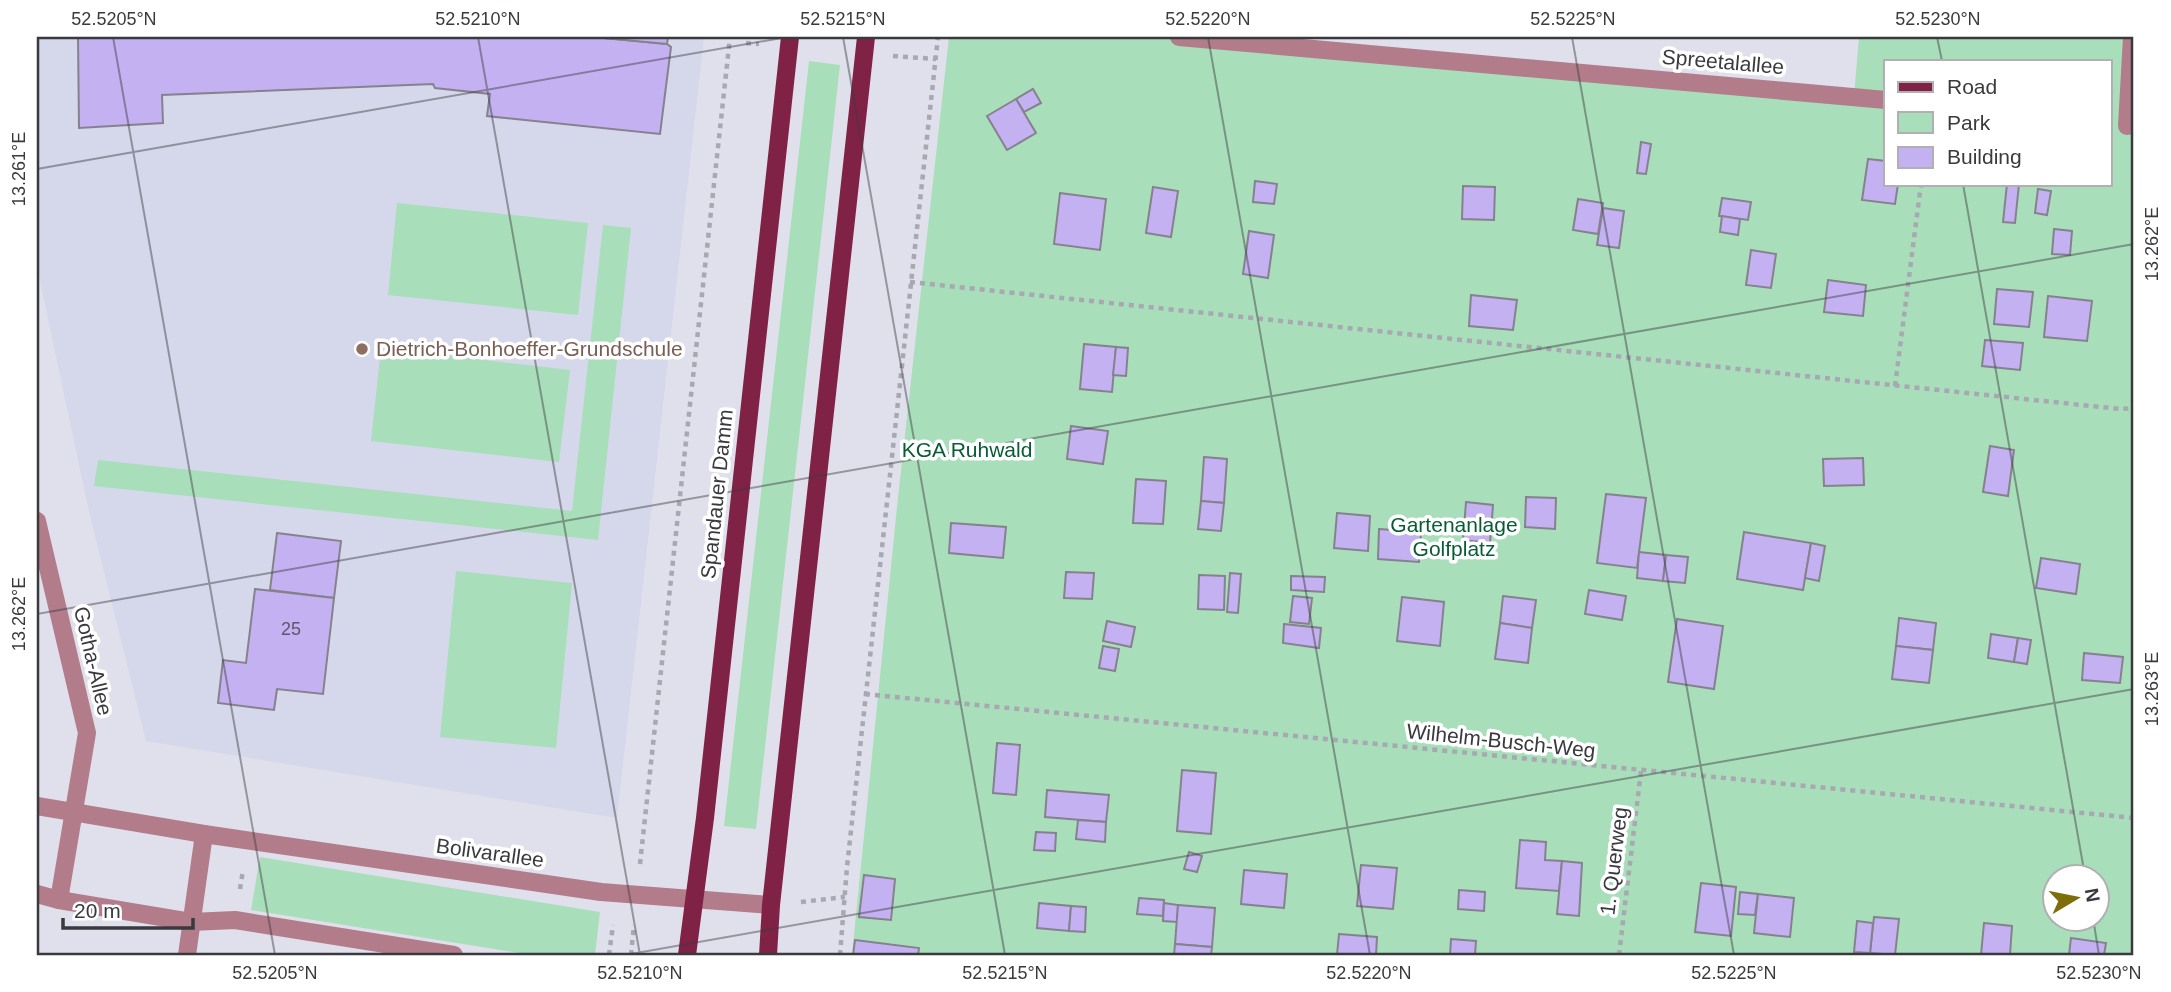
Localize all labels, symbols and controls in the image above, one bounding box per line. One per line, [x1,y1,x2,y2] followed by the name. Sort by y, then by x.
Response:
[71,9,157,29] text: 52.5205°N
[435,9,521,29] text: 52.5210°N
[800,9,886,29] text: 52.5215°N
[1165,9,1251,29] text: 52.5220°N
[1530,9,1616,29] text: 52.5225°N
[1895,9,1981,29] text: 52.5230°N
[1661,45,1785,78] street label: Spreetalallee
[1884,60,2112,186] legend
[1947,75,1997,98] text: Road
[1947,111,1991,134] text: Park
[9,132,29,206] text: 13.261°E
[1947,145,2022,168] text: Building
[2142,207,2162,281] text: 13.262°E
[376,337,683,360] place label: Dietrich-Bonhoeffer-Grundschule
[354,341,370,357] marker: Dietrich-Bonhoeffer-Grundschule
[696,408,737,580] street label: Spandauer Damm
[902,438,1032,461] park label: KGA Ruhwald
[1390,513,1518,560] park label: Gartenanlage Golfplatz
[9,577,29,651] text: 13.262°E
[70,604,117,718] street label: Gotha-Allee
[281,619,301,639] house number: 25
[2142,652,2162,726] text: 13.263°E
[1405,719,1597,762] street label: Wilhelm-Busch-Weg
[1595,806,1632,916] street label: 1. Querweg
[435,834,545,871] street label: Bolivarallee
[2042,862,2112,932] north arrow
[63,887,192,931] scale bar
[2081,887,2104,904] text: N
[74,899,121,922] text: 20 m
[232,963,318,983] text: 52.5205°N
[597,963,683,983] text: 52.5210°N
[962,963,1048,983] text: 52.5215°N
[1326,963,1412,983] text: 52.5220°N
[1691,963,1777,983] text: 52.5225°N
[2056,963,2142,983] text: 52.5230°N

